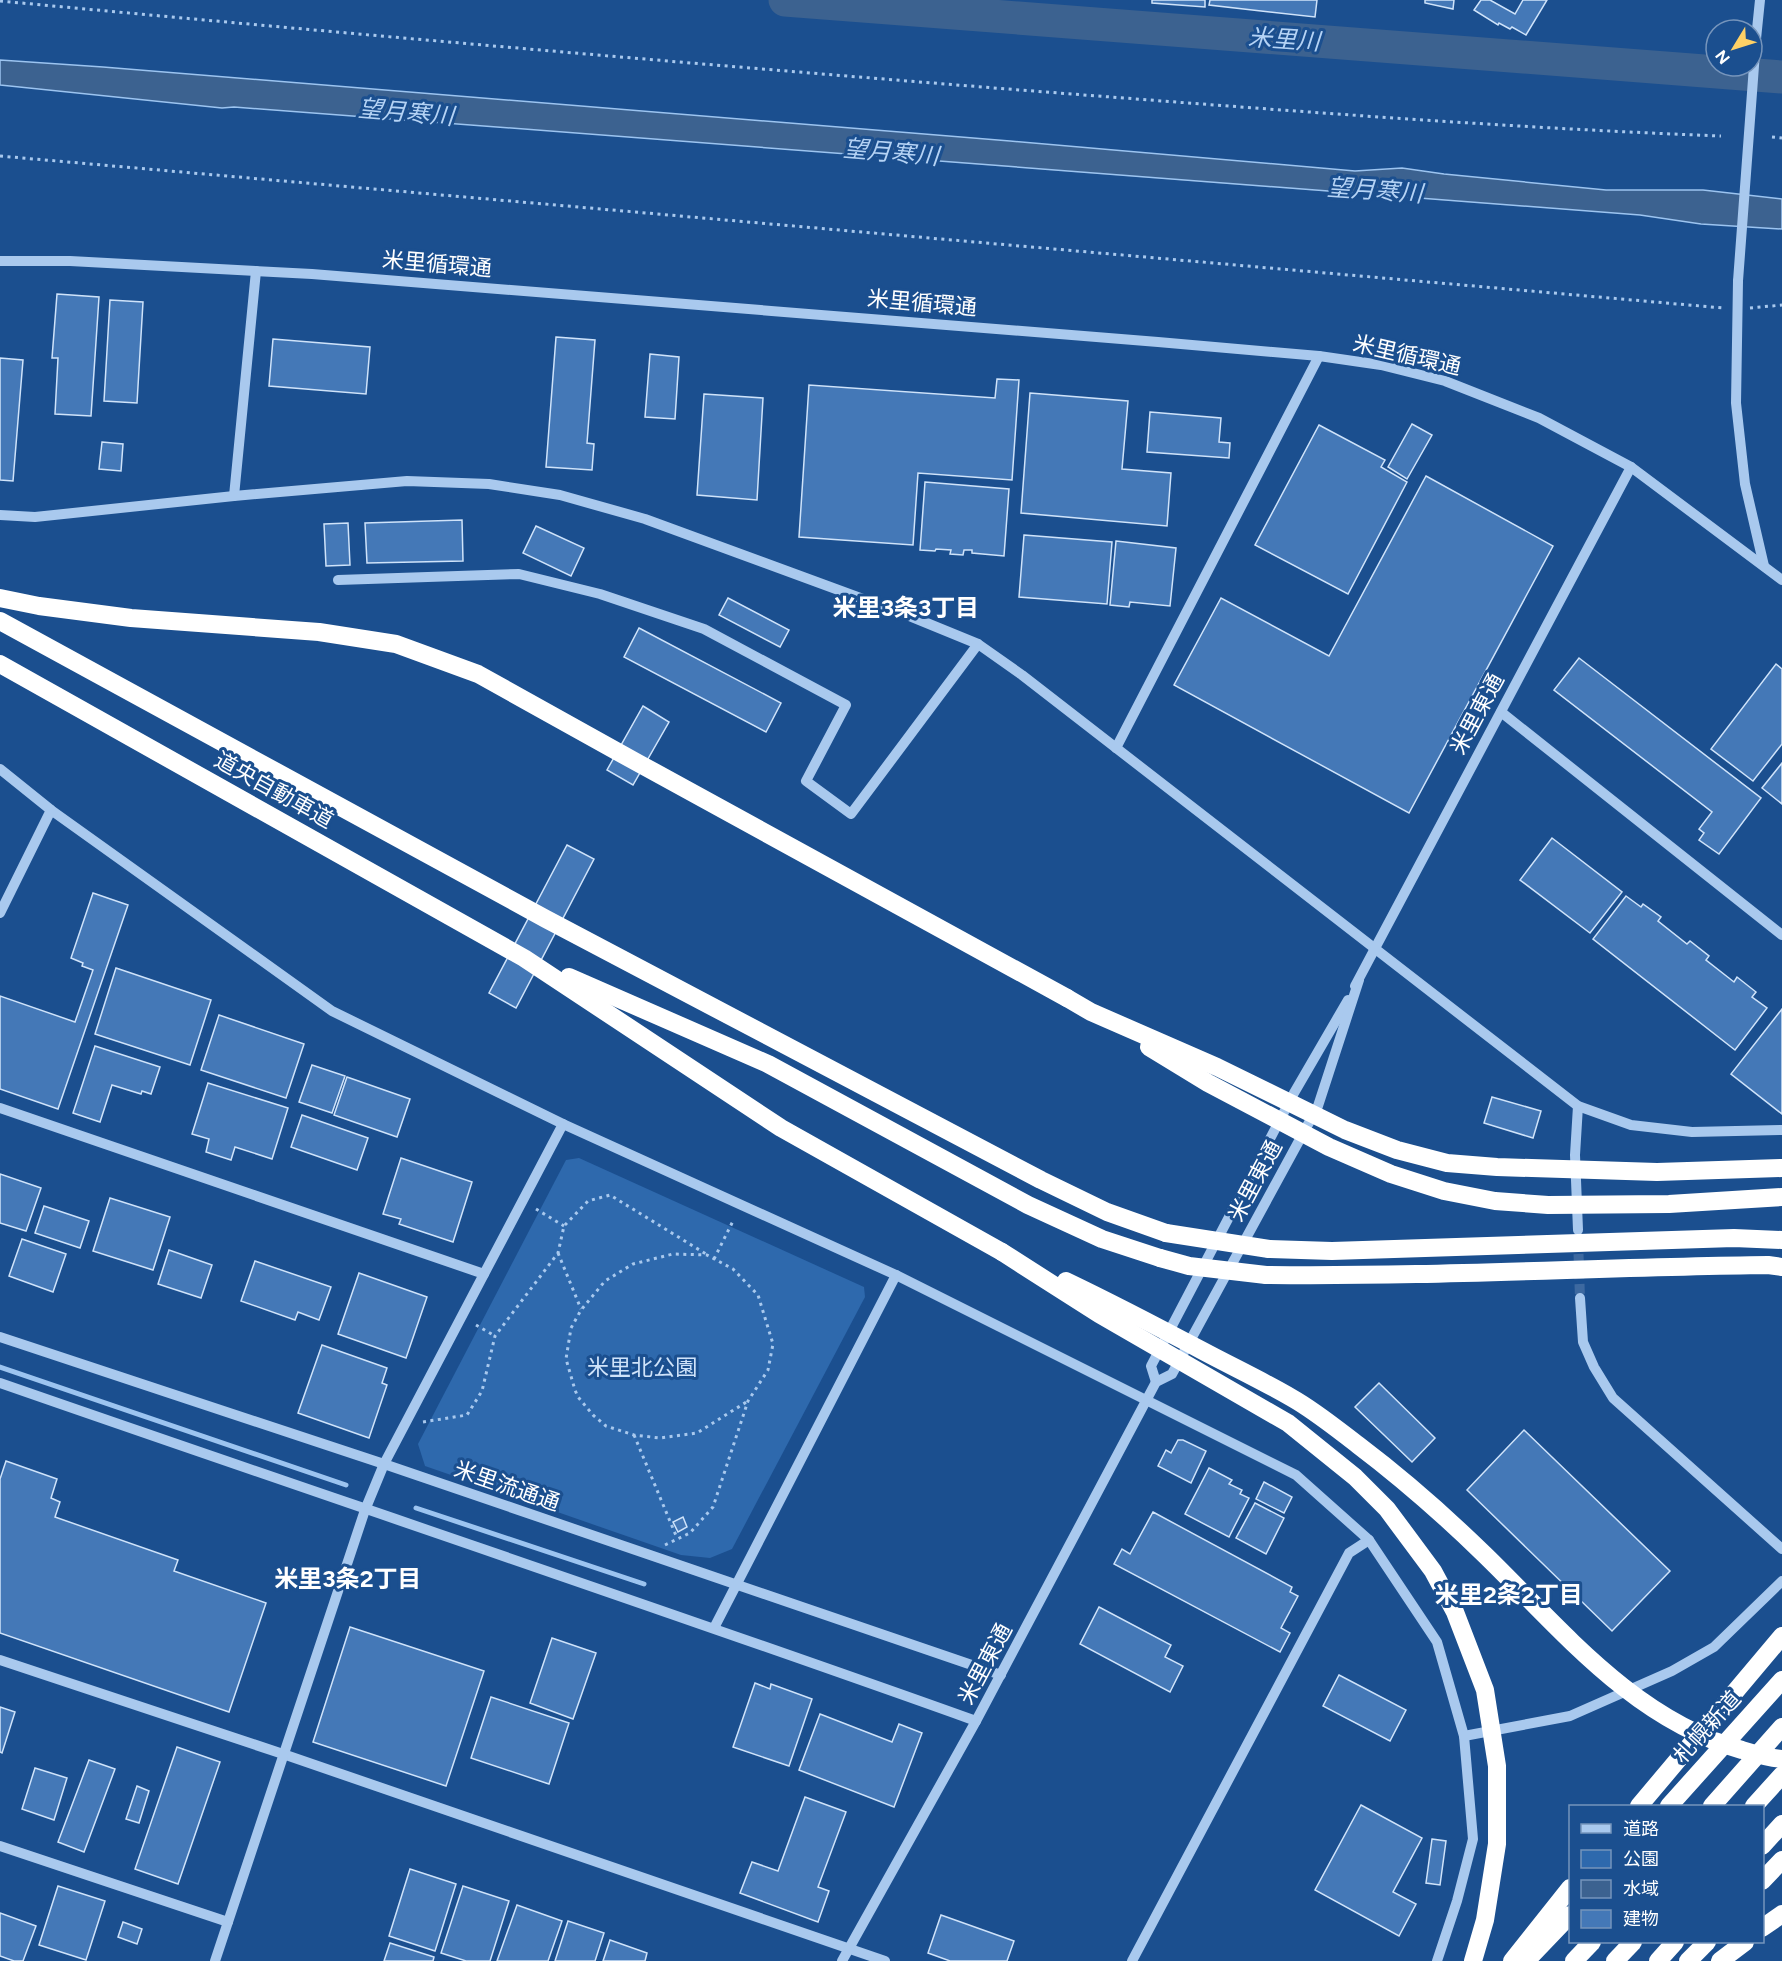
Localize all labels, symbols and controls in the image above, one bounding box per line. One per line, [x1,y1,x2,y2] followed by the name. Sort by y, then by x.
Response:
[1704,18,1764,78] north arrow
[1247,22,1324,56] water label: 米里川
[1711,46,1734,68] text: N
[357,93,458,131] water label: 望月寒川
[842,133,943,171] water label: 望月寒川
[1326,172,1427,208] water label: 望月寒川
[381,246,493,282] street label: 米里循環通
[866,285,978,321] street label: 米里循環通
[1350,329,1464,381] street label: 米里循環通
[833,593,979,622] district label: 米里3条3丁目
[1444,669,1510,759] street label: 米里東通
[210,746,338,834] street label: 道央自動車道
[1222,1136,1288,1226] street label: 米里東通
[587,1354,697,1381] park label: 米里北公園
[451,1455,563,1517] street label: 米里流通通
[274,1564,422,1593] district label: 米里3条2丁目
[1435,1580,1583,1609] district label: 米里2条2丁目
[952,1619,1018,1709] street label: 米里東通
[1668,1685,1746,1769] street label: 札幌新道
[1569,1805,1764,1943] legend
[1623,1818,1659,1840] text: 道路
[1623,1848,1659,1870] text: 公園
[1623,1878,1659,1900] text: 水域
[1623,1908,1659,1930] text: 建物

